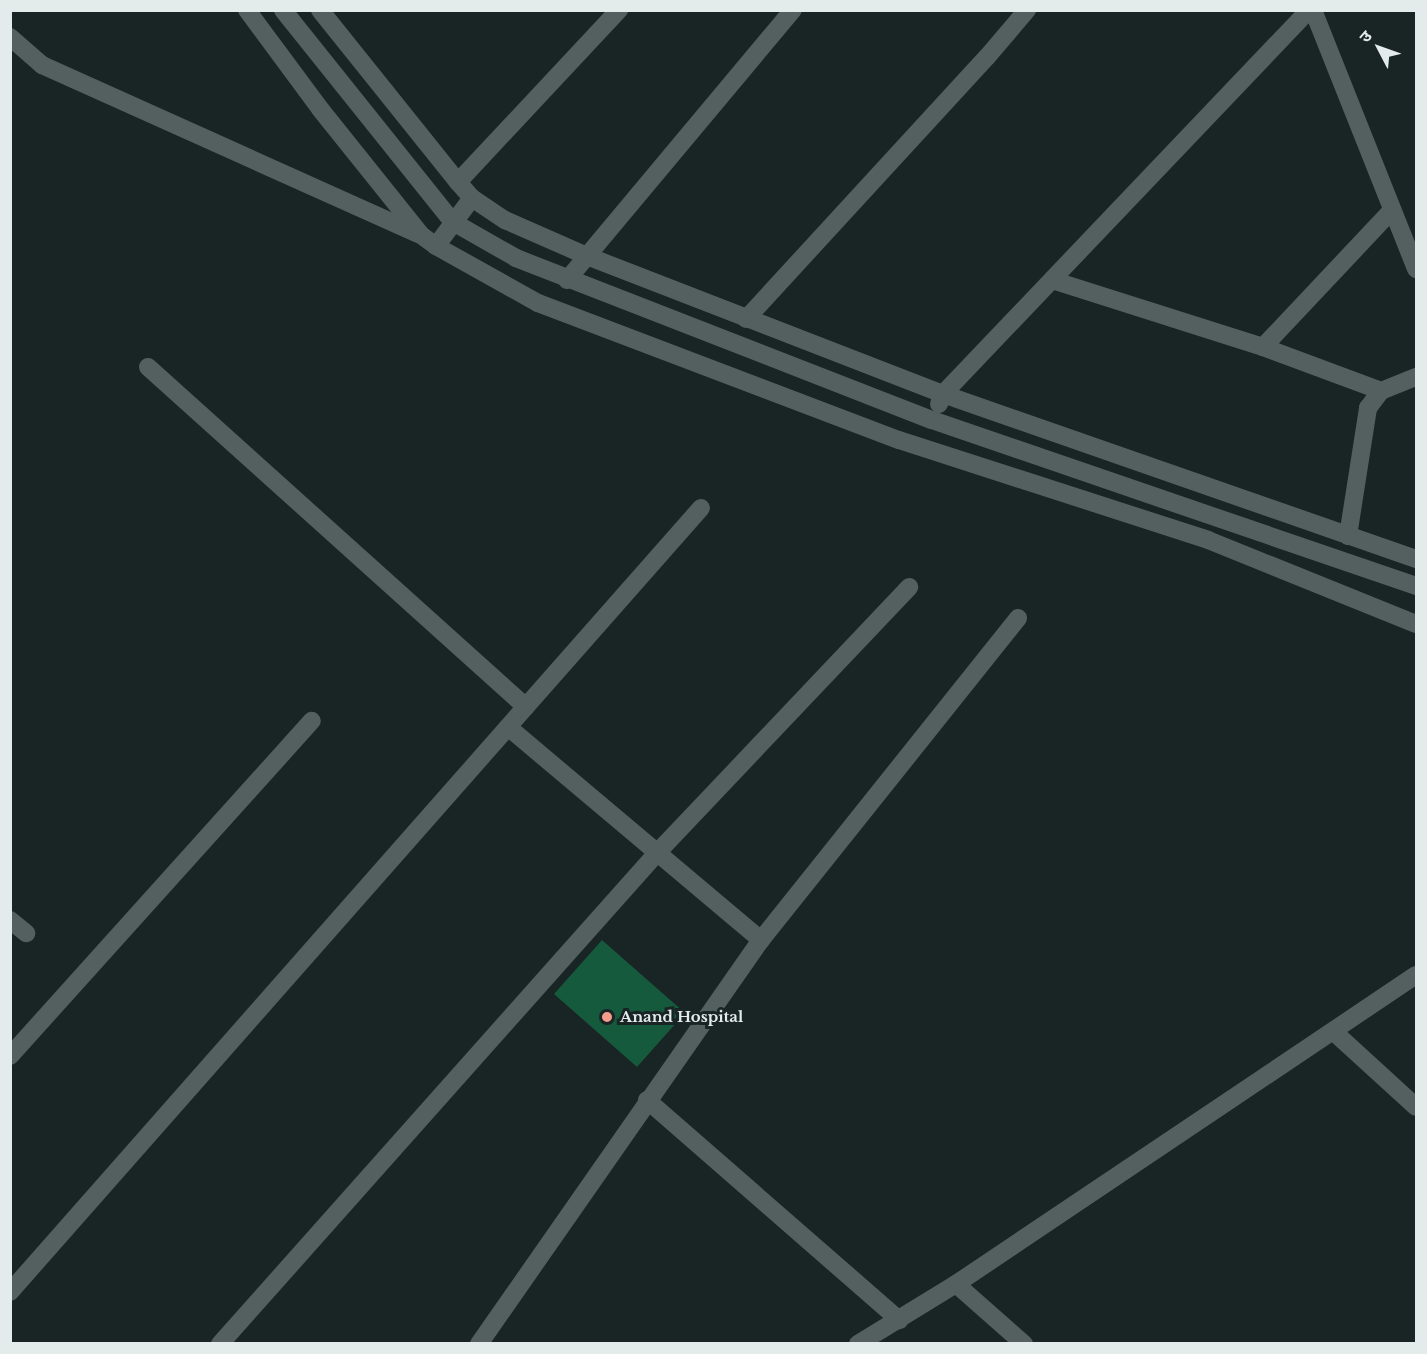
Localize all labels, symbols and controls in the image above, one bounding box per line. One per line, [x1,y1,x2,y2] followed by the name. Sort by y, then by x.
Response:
[1349,18,1409,78] north arrow
[1355,26,1376,46] text: उ
[598,1008,616,1026] marker: Anand Hospital
[620,1008,743,1026] place label: Anand Hospital

